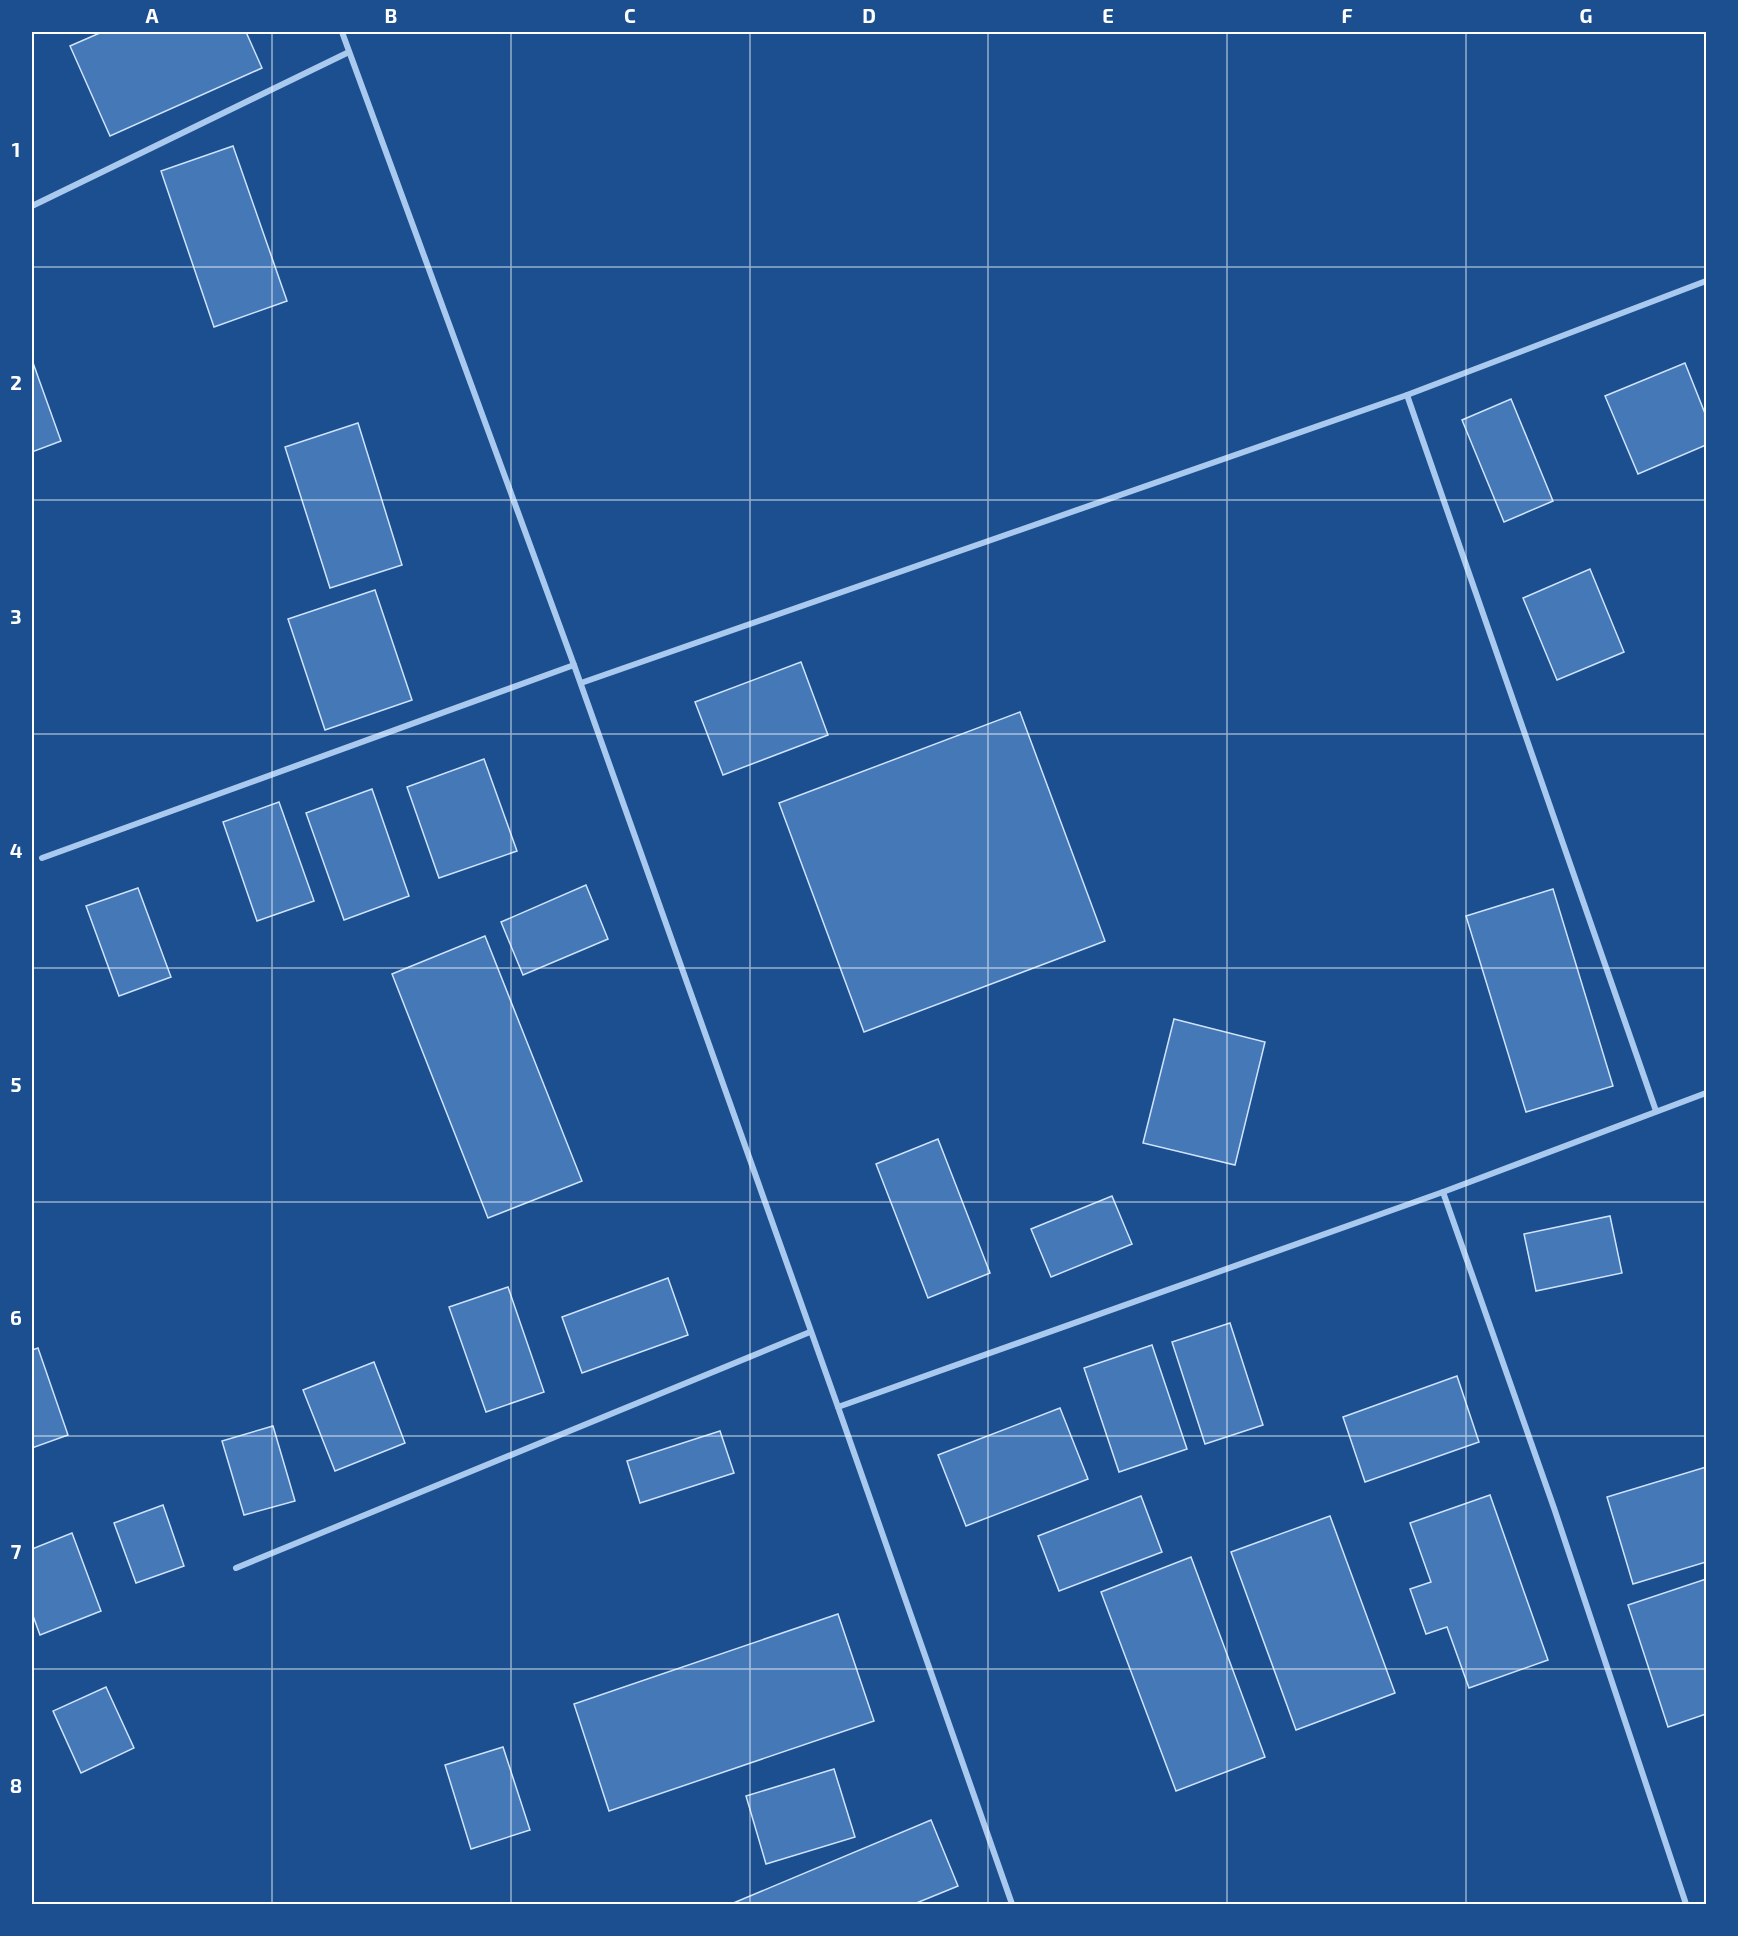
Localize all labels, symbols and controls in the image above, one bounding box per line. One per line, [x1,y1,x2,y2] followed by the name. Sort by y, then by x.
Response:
[145,3,159,27] text: A
[385,3,397,27] text: B
[624,3,636,27] text: C
[862,3,876,27] text: D
[1102,3,1114,27] text: E
[1341,3,1353,27] text: F
[1580,3,1592,27] text: G
[12,137,20,161] text: 1
[10,370,22,394] text: 2
[10,604,22,628] text: 3
[10,838,23,862] text: 4
[10,1072,22,1096] text: 5
[10,1305,22,1329] text: 6
[11,1539,22,1563] text: 7
[10,1773,22,1797] text: 8

